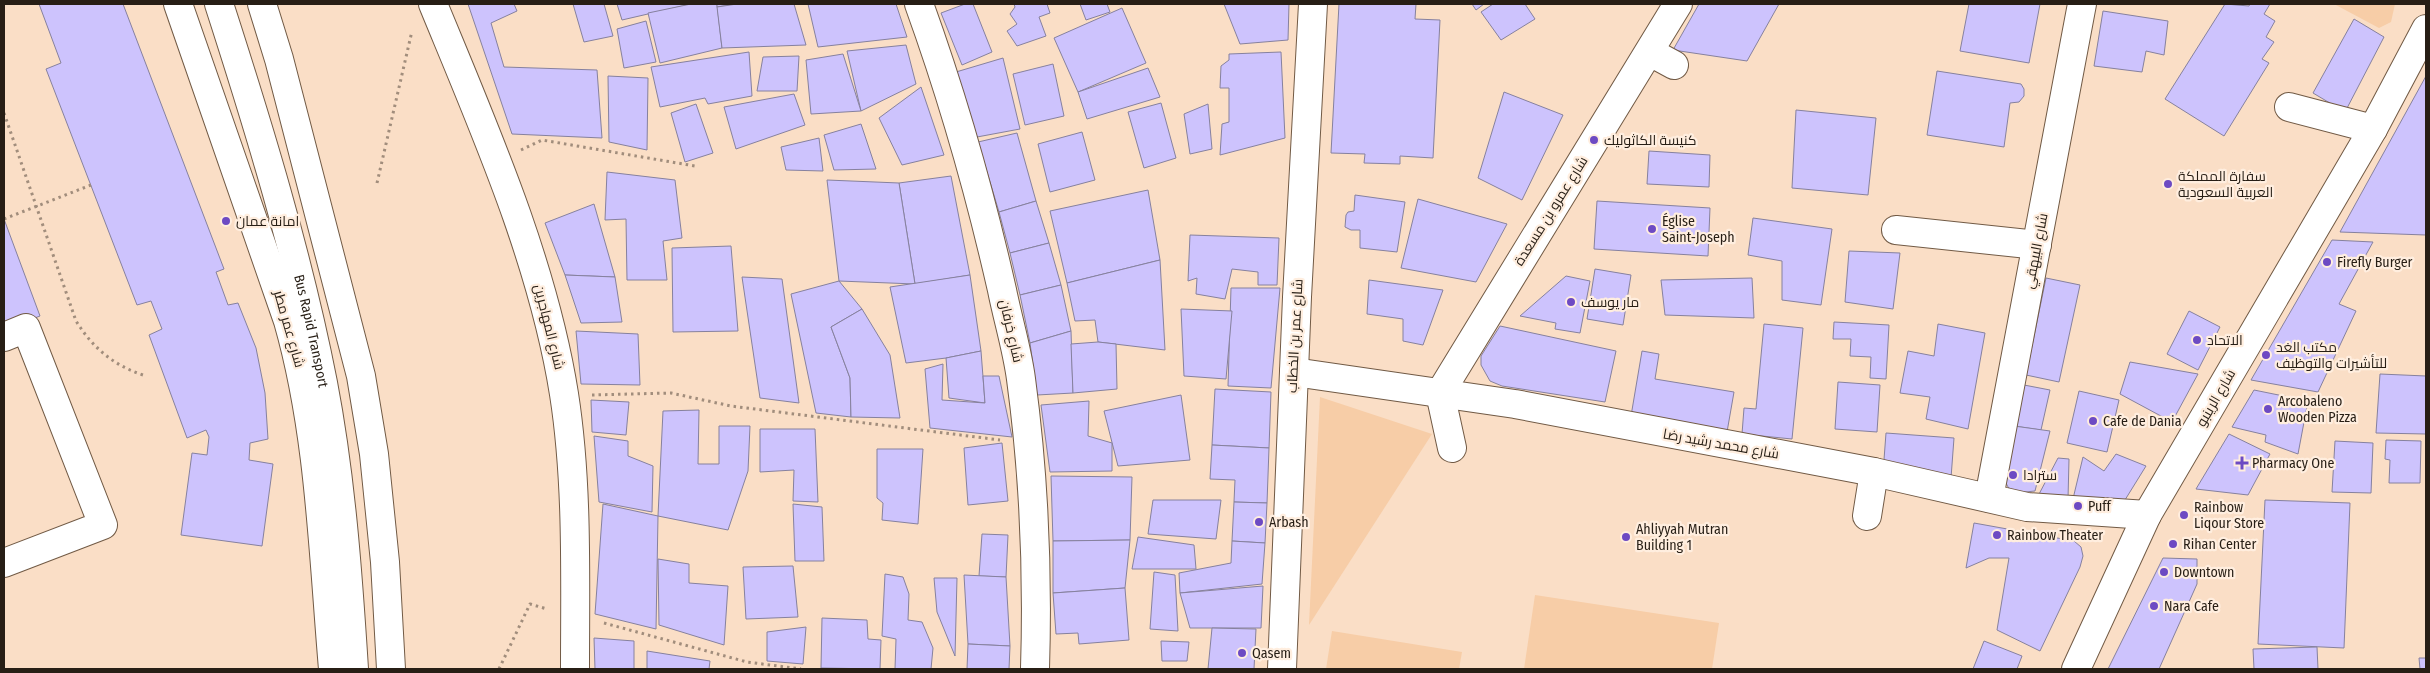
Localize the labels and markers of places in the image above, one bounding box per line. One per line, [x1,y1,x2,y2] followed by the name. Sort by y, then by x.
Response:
[1604,132,1697,149] place label: كنيسة الكاثوليك
[1588,134,1600,146] marker: كنيسة الكاثوليك
[2178,168,2273,201] place label: سفارة المملكة العربية السعودية
[2162,178,2174,190] marker: سفارة المملكة العربية السعودية
[1662,212,1735,246] place label: Église Saint-Joseph
[236,213,299,230] place label: امانة عمان
[220,215,232,227] marker: امانة عمان
[1646,223,1658,235] marker: Église Saint-Joseph
[2337,254,2413,271] place label: Firefly Burger
[2321,256,2333,268] marker: Firefly Burger
[1581,294,1639,311] place label: مار يوسف
[1565,296,1577,308] marker: مار يوسف
[2207,332,2243,349] place label: الاتحاد
[2191,334,2203,346] marker: الاتحاد
[2276,339,2387,372] place label: مكتب الغد للتأشيرات والتوظيف
[2260,349,2272,361] marker: مكتب الغد للتأشيرات والتوظيف
[2278,393,2357,426] place label: Arcobaleno Wooden Pizza
[2262,403,2274,415] marker: Arcobaleno Wooden Pizza
[2103,413,2182,430] place label: Cafe de Dania
[2087,415,2099,427] marker: Cafe de Dania
[2252,455,2334,472] place label: Pharmacy One
[2236,457,2248,469] marker: Pharmacy One
[2023,467,2057,484] place label: سترادا
[2007,469,2019,481] marker: سترادا
[2088,498,2113,515] place label: Puff
[2194,499,2264,532] place label: Rainbow Liqour Store
[2072,500,2084,512] marker: Puff
[2178,509,2190,521] marker: Rainbow Liqour Store
[1269,514,1309,531] place label: Arbash
[1253,516,1265,528] marker: Arbash
[1636,521,1728,554] place label: Ahliyyah Mutran Building 1
[2007,527,2103,544] place label: Rainbow Theater
[1991,529,2003,541] marker: Rainbow Theater
[1620,531,1632,543] marker: Ahliyyah Mutran Building 1
[2183,536,2256,553] place label: Rihan Center
[2167,538,2179,550] marker: Rihan Center
[2174,564,2234,581] place label: Downtown
[2158,566,2170,578] marker: Downtown
[2164,598,2219,615] place label: Nara Cafe
[2148,600,2160,612] marker: Nara Cafe
[1252,645,1291,662] place label: Qasem
[1236,647,1248,659] marker: Qasem

